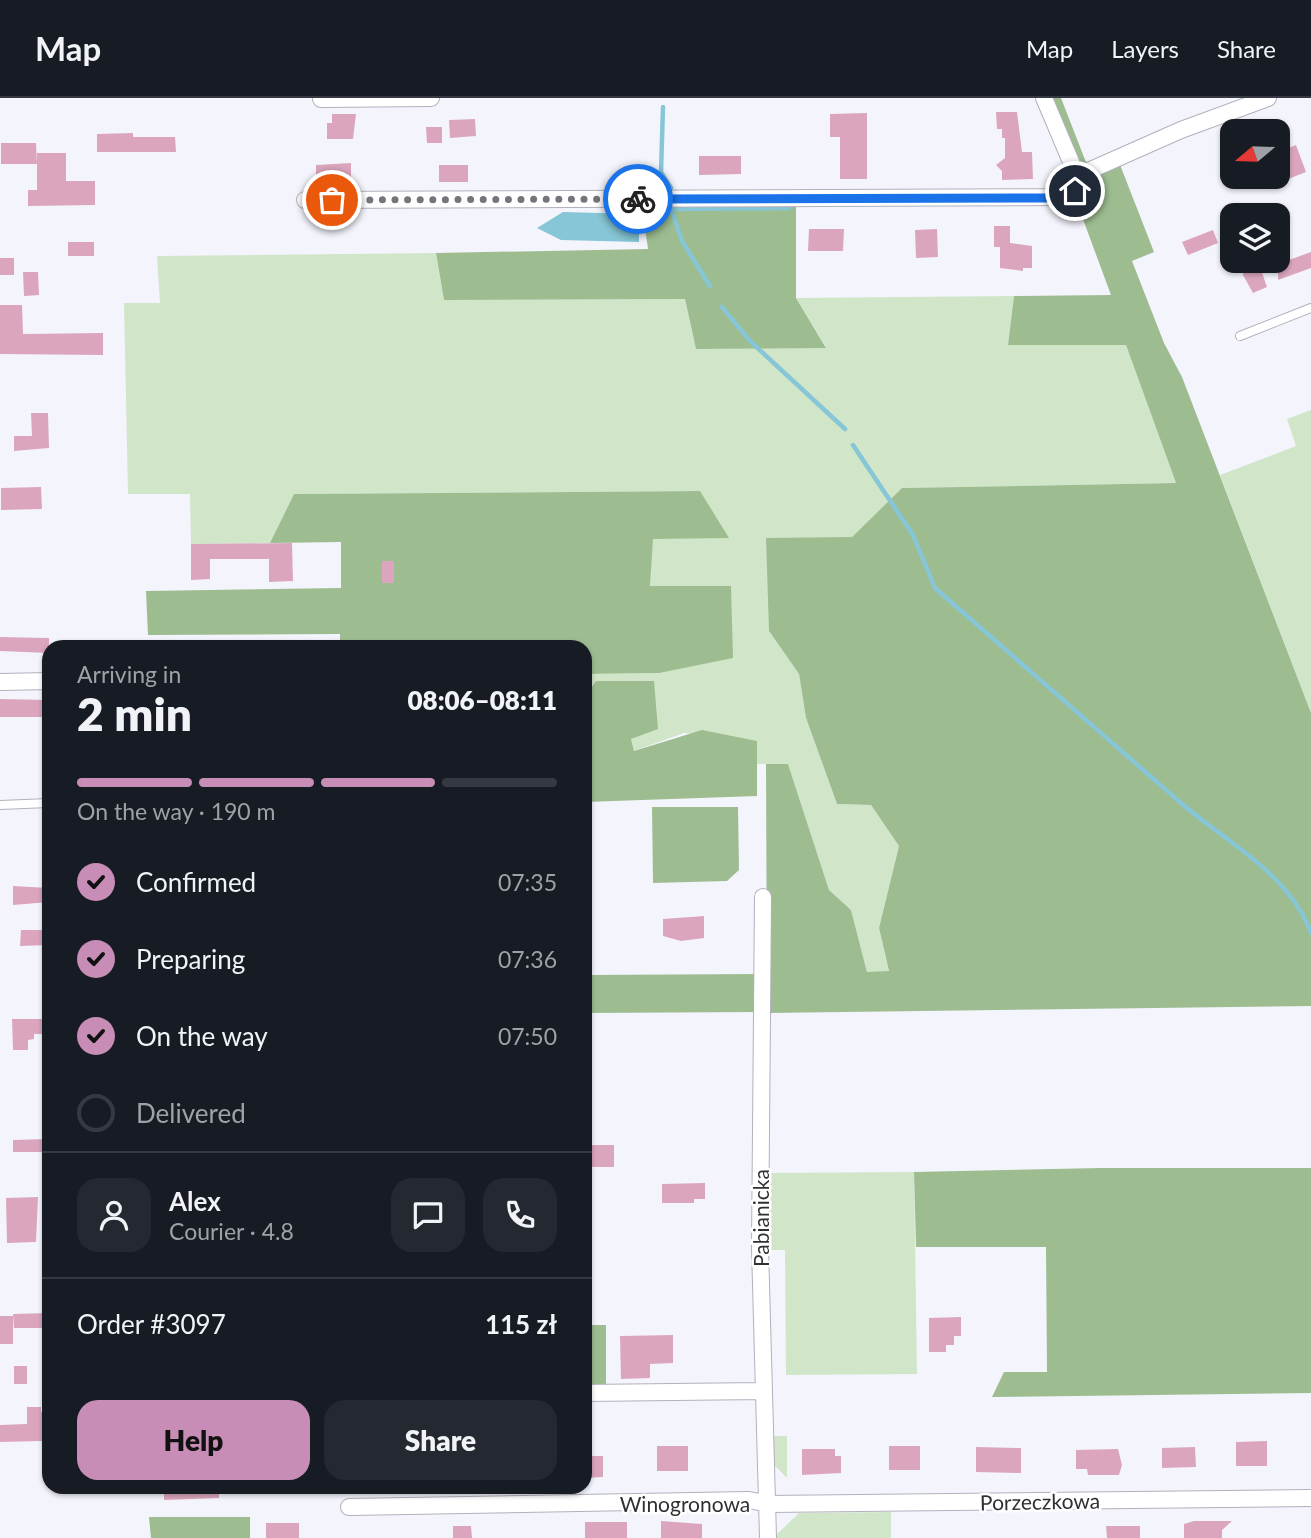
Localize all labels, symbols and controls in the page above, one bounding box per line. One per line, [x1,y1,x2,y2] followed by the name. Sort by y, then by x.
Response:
[35,28,101,68] text: Map
[1026,34,1073,63] text: Map
[1111,34,1179,63] text: Layers
[1217,34,1276,63] text: Share
[1220,119,1290,189] north arrow
[1220,119,1290,273] map controls
[1045,161,1105,221] pin
[603,164,673,234] courier
[302,170,362,230] pin
[1056,172,1094,210] icon: home
[619,180,657,218] icon: bike
[313,181,351,219] icon: bag
[1220,203,1290,273] button: layers
[77,660,181,688] text: Arriving in
[407,684,557,716] text: 08:06–08:11
[77,686,192,741] text: 2 min
[77,797,276,825] text: On the way · 190 m
[77,863,115,901] icon: check
[136,866,256,898] text: Confirmed
[498,868,557,896] text: 07:35
[77,940,115,978] icon: check
[136,943,245,975] text: Preparing
[498,945,557,973] text: 07:36
[77,1017,115,1055] icon: check
[136,1020,268,1052] text: On the way
[498,1022,557,1050] text: 07:50
[136,1097,246,1129] text: Delivered
[748,1169,773,1267] street label: Pabianicka
[77,1178,151,1252] button: person
[391,1178,465,1252] button: chat
[483,1178,557,1252] button: phone
[169,1185,221,1217] text: Alex
[169,1217,294,1245] text: Courier · 4.8
[77,1308,226,1340] text: Order #3097
[485,1308,557,1340] text: 115 zł
[77,1400,310,1480] button: Help
[324,1400,557,1480] button: Share
[980,1487,1100,1515] street label: Porzeczkowa
[620,1491,750,1516] street label: Winogronowa

